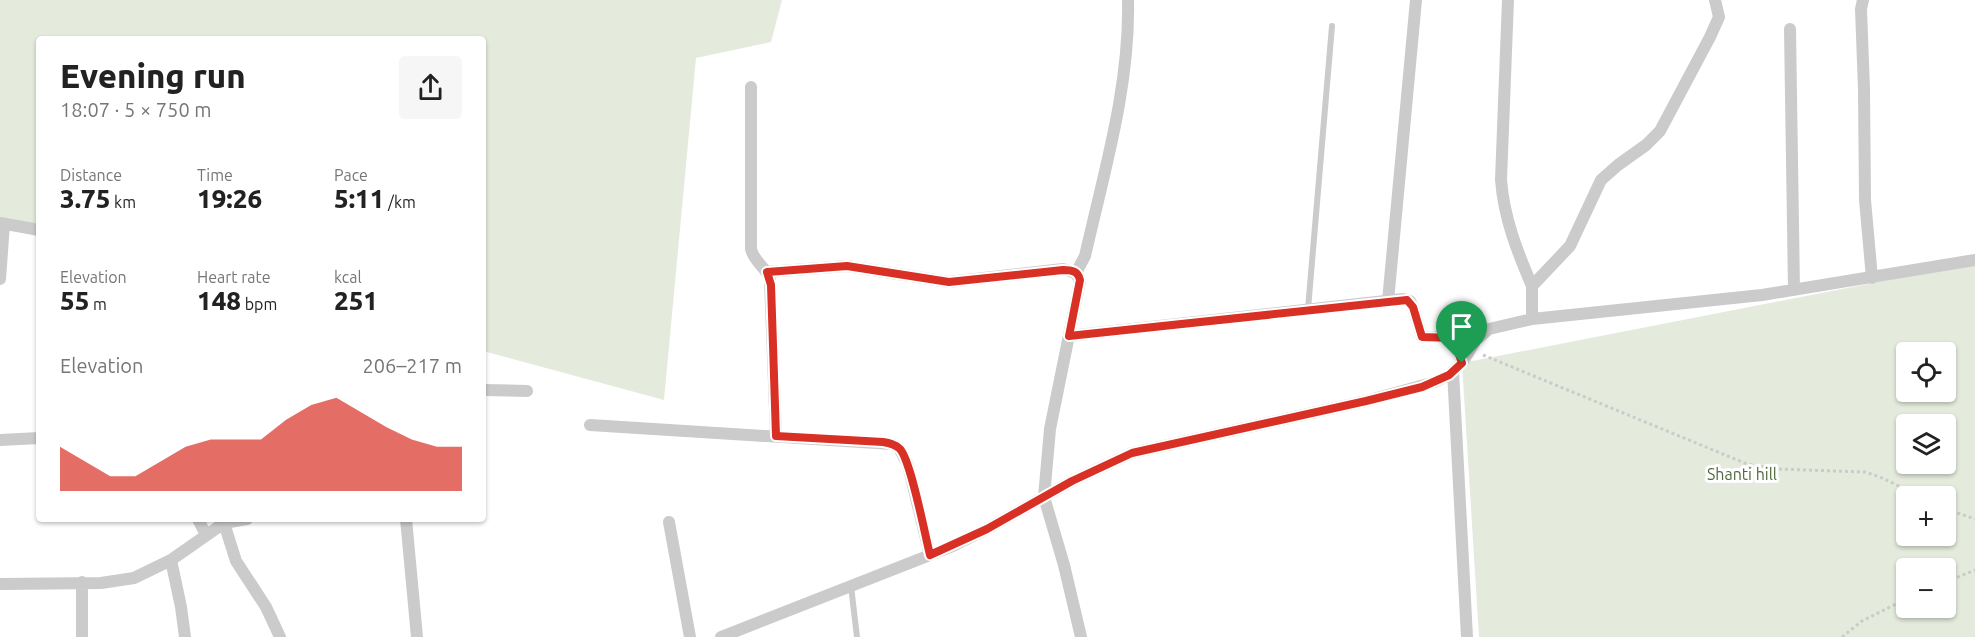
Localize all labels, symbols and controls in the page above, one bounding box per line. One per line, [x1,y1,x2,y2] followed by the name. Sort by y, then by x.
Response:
[399,56,462,119] button: share
[60,57,246,94] text: Evening run
[60,98,212,121] text: 18:07 · 5 × 750 m
[60,166,122,184] text: Distance
[197,166,233,184] text: Time
[334,166,368,184] text: Pace
[60,184,110,213] text: 3.75
[197,184,262,213] text: 19:26
[334,184,384,213] text: 5:11
[110,193,136,211] text: km
[384,193,416,211] text: /km
[60,268,127,286] text: Elevation
[197,268,271,286] text: Heart rate
[334,268,362,286] text: kcal
[60,286,89,315] text: 55
[197,286,241,315] text: 148
[334,286,378,315] text: 251
[89,295,107,313] text: m
[241,295,277,313] text: bpm
[1436,301,1487,363] pin
[1445,310,1478,343] icon: arrive
[1896,342,1956,618] map controls
[1896,342,1956,402] button: locate
[60,354,143,377] text: Elevation
[363,354,462,377] text: 206–217 m
[1896,414,1956,474] button: layers
[1707,465,1777,483] park label: Shanti hill
[1896,486,1956,546] button: +
[1896,558,1956,618] button: −

